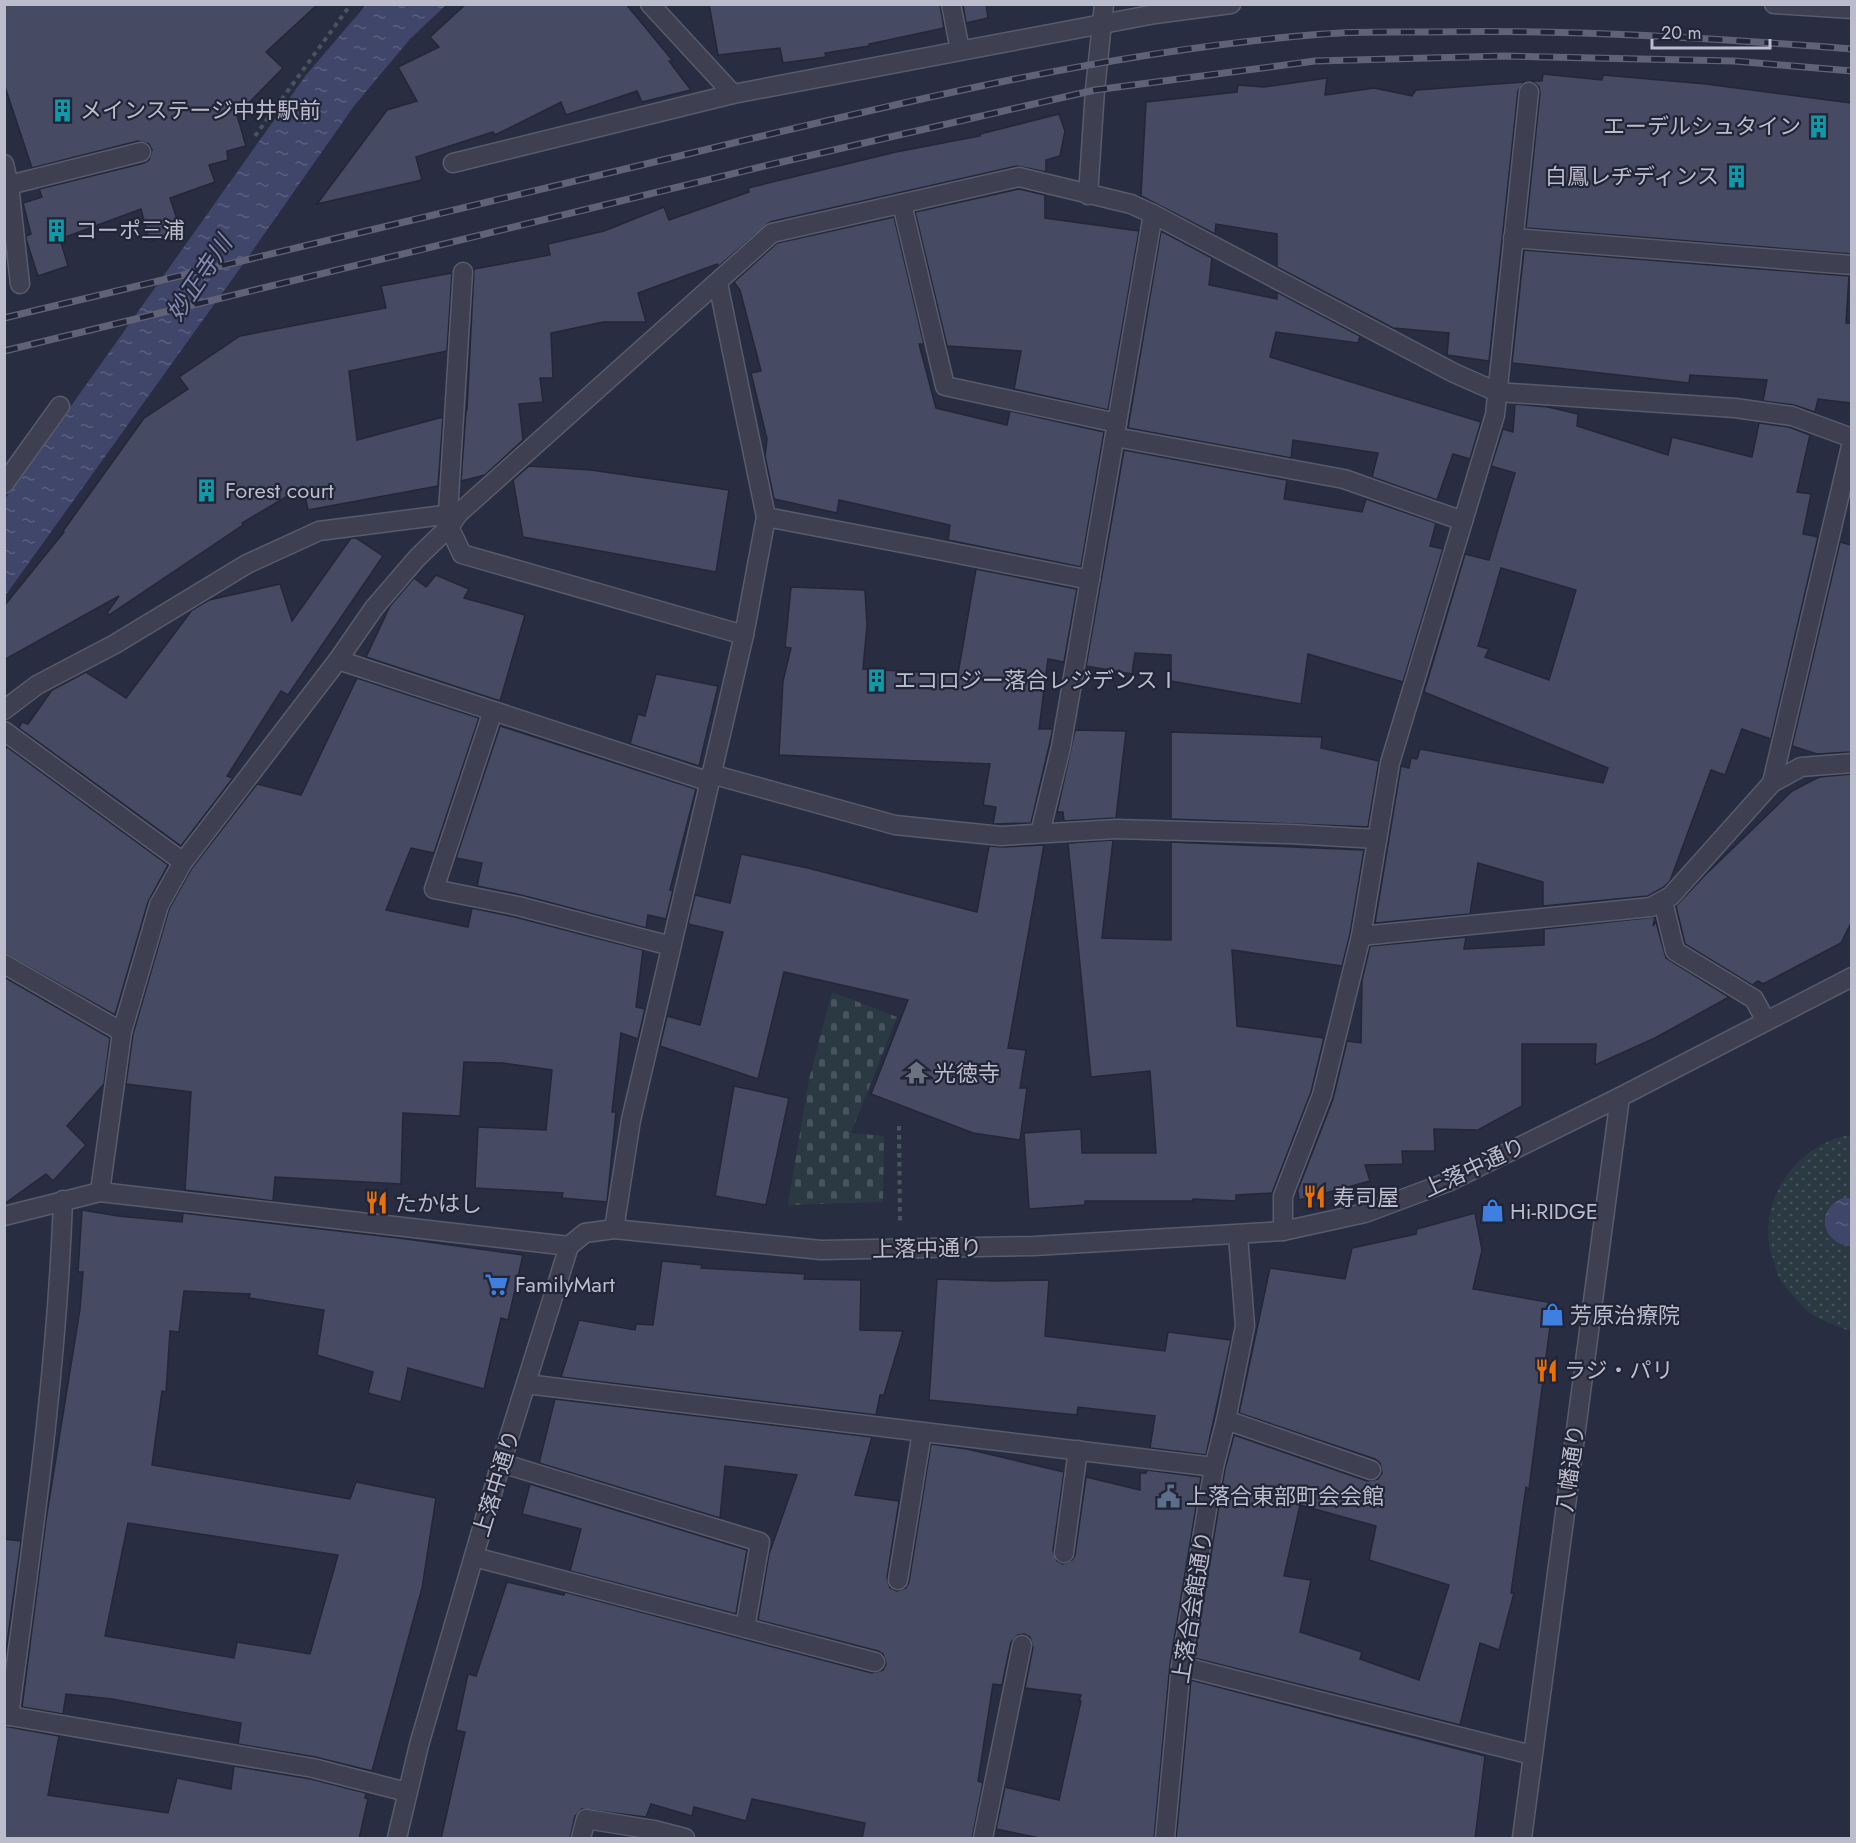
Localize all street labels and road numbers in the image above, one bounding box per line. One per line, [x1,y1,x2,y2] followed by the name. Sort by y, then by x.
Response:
[1417,1129,1531,1205] street label: 上落中通り
[872,1231,982,1265] street label: 上落中通り
[1548,1422,1592,1514] street label: 八幡通り
[465,1426,527,1540] street label: 上落中通り
[1164,1528,1220,1686] street label: 上落合会館通り

